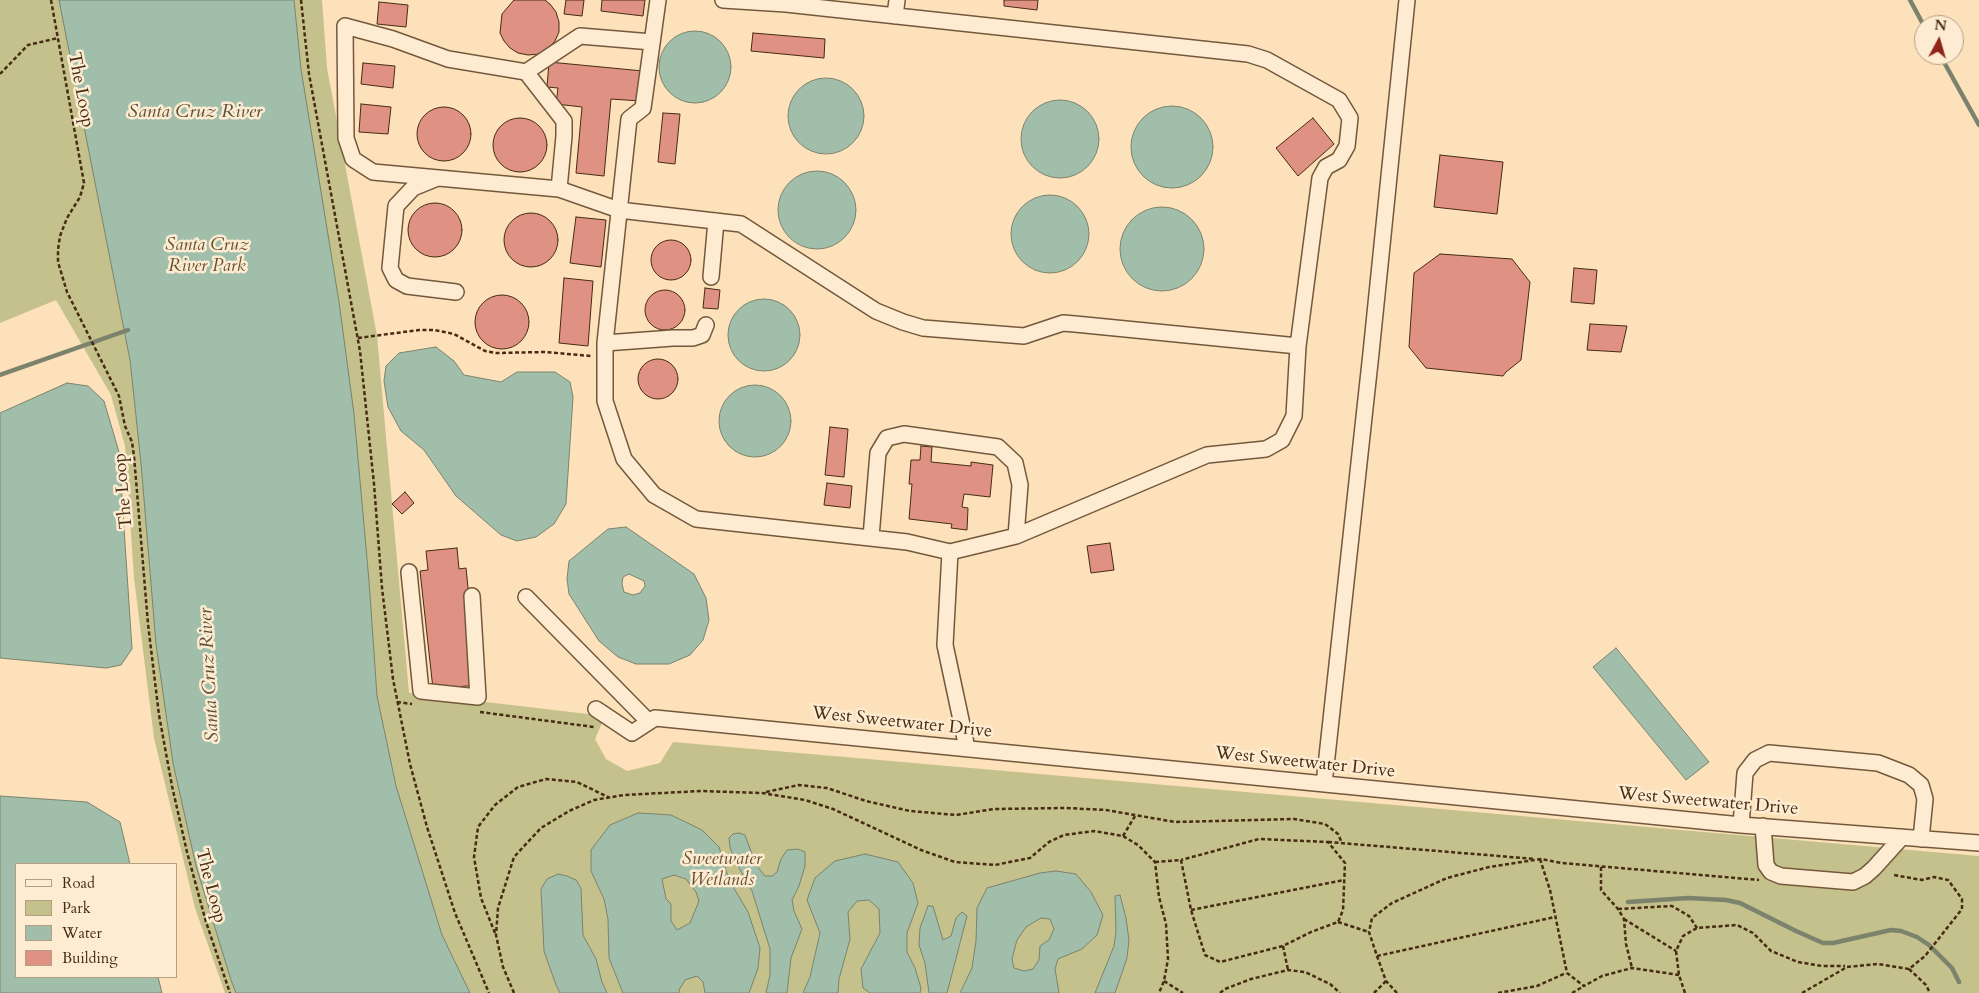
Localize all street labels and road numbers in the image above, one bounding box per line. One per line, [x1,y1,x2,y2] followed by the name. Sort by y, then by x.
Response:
[62,51,98,129] street label: The Loop
[110,452,138,530] street label: The Loop
[811,703,993,743] street label: West Sweetwater Drive
[1214,743,1396,783] street label: West Sweetwater Drive
[1617,783,1799,821] street label: West Sweetwater Drive
[190,846,230,926] street label: The Loop

